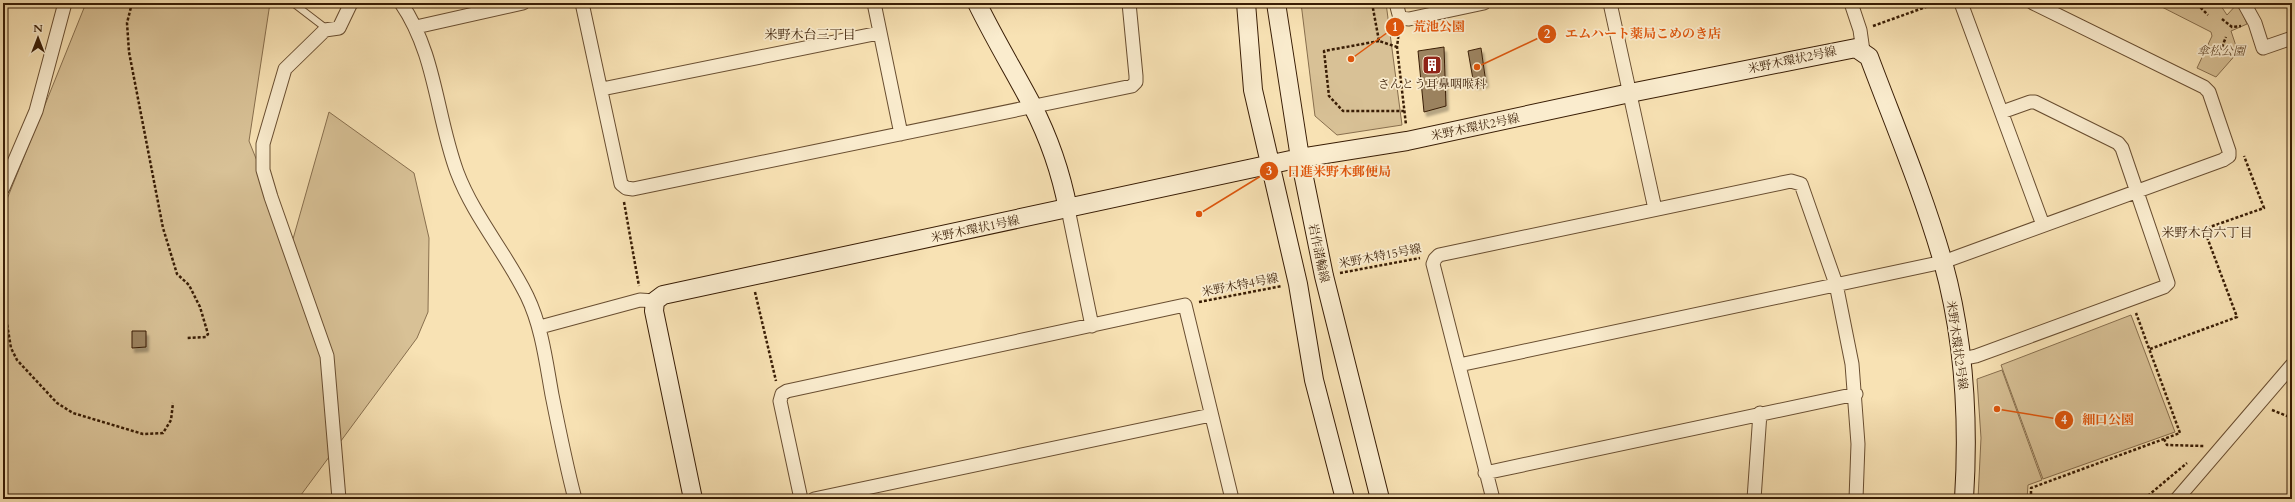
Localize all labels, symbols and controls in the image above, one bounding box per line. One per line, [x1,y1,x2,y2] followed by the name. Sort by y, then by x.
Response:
[1385,14,1473,39] callout: 荒池公園
[18,18,58,58] north arrow
[1413,18,1465,36] text: 荒池公園
[1392,19,1398,35] text: 1
[33,21,43,36] text: N
[1537,21,1729,46] callout: エムハート薬局こめのき店
[1565,25,1721,43] text: エムハート薬局こめのき店
[764,26,856,44] district label: 米野木台三丁目
[1544,26,1550,42] text: 2
[1746,43,1838,77] street label: 米野木環状2号線
[2197,43,2247,59] park label: 傘松公園
[1421,54,1443,76] building icon: さんとう耳鼻咽喉科
[1378,76,1486,92] place label: さんとう耳鼻咽喉科
[1429,110,1521,144] street label: 米野木環状2号線
[1259,159,1399,184] callout: 日進米野木郵便局
[1266,163,1272,179] text: 3
[1287,163,1391,181] text: 日進米野木郵便局
[929,212,1021,246] street label: 米野木環状1号線
[1305,222,1333,284] street label: 岩作諸輪線
[2161,224,2253,242] district label: 米野木台六丁目
[1337,240,1423,272] street label: 米野木特15号線
[1200,270,1280,300] street label: 米野木特4号線
[1943,299,1971,391] street label: 米野木環状2号線
[2054,407,2142,432] callout: 細口公園
[2082,411,2134,429] text: 細口公園
[2061,412,2067,428] text: 4

